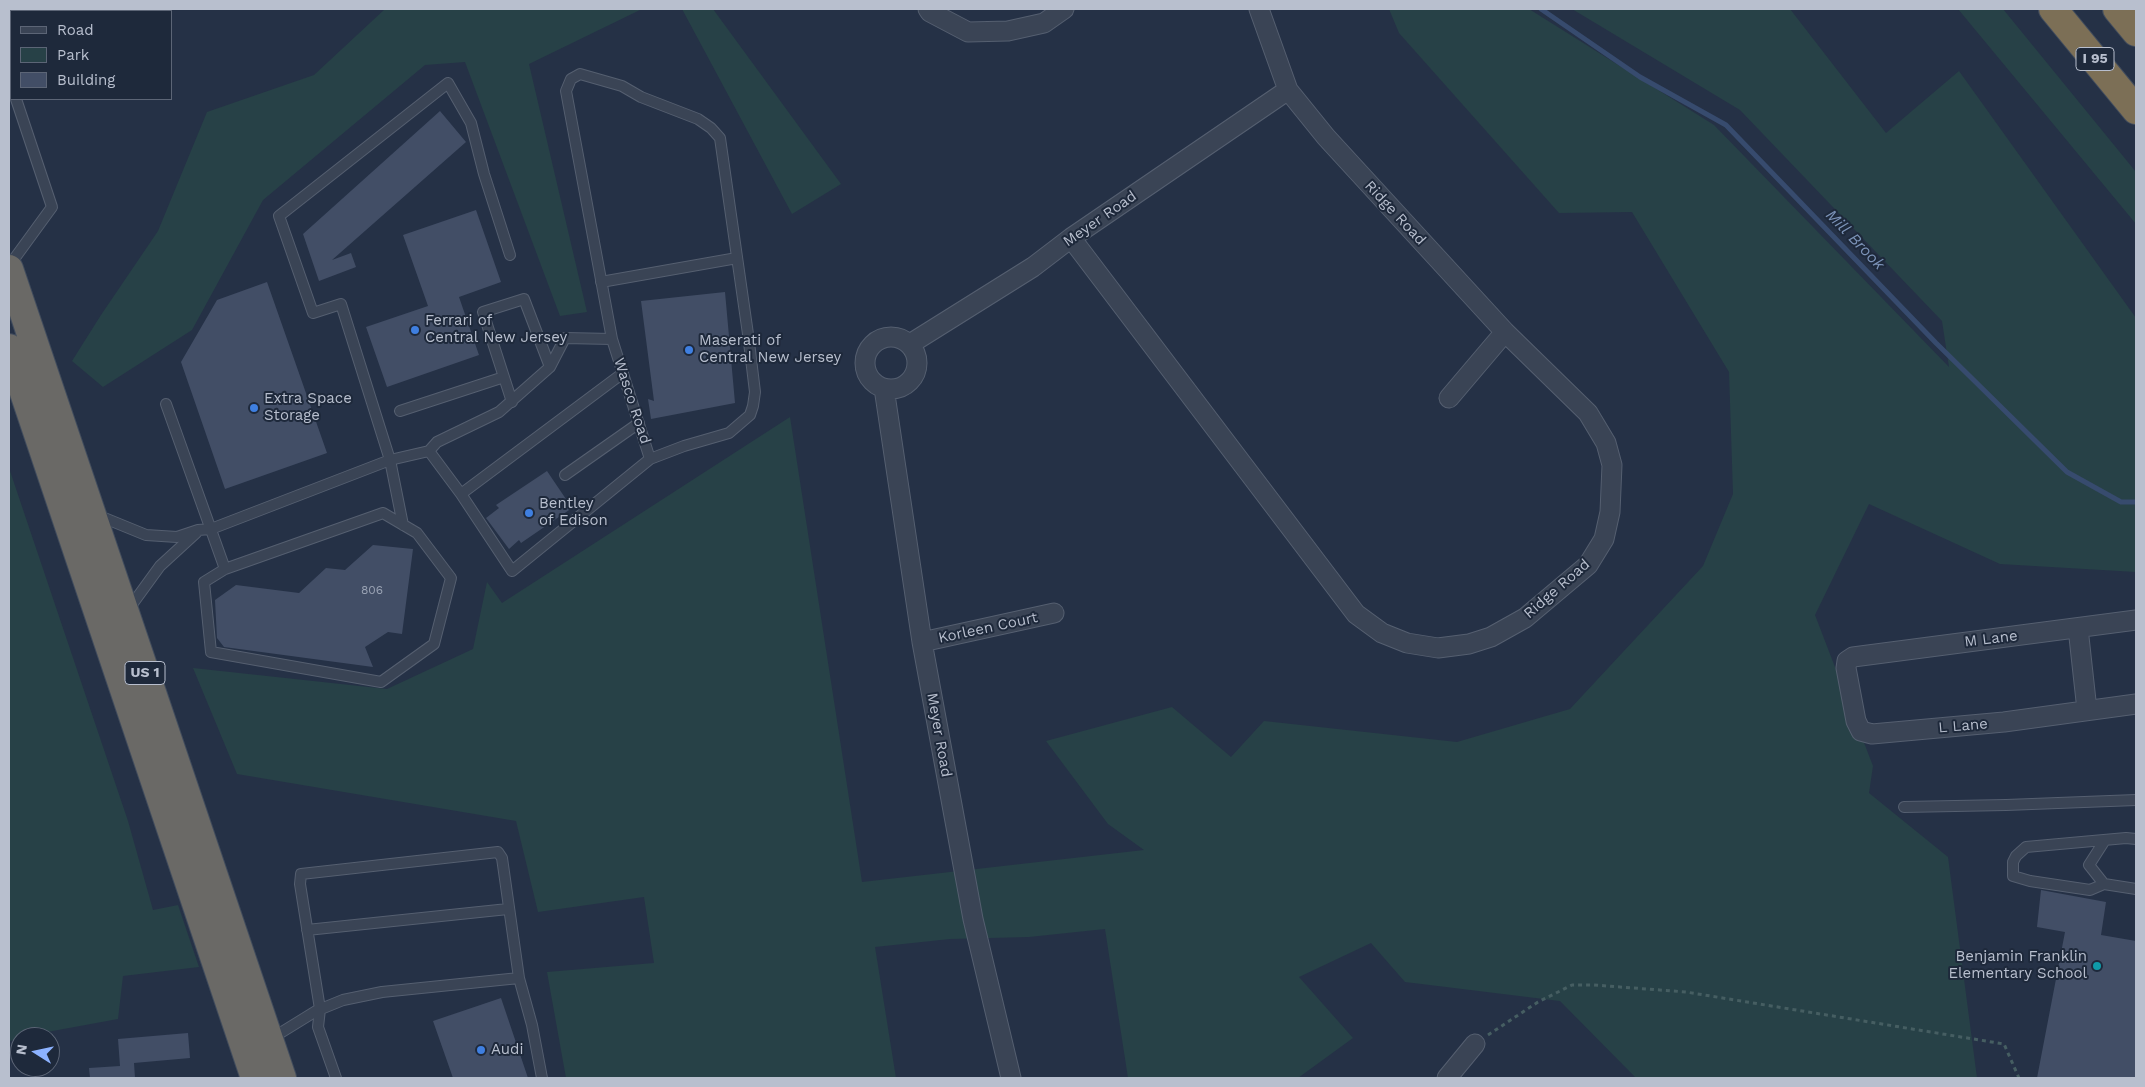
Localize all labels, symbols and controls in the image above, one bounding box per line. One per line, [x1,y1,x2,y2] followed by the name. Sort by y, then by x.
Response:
[10,10,172,100] legend
[57,21,94,39] text: Road
[57,46,89,64] text: Park
[2076,48,2114,70] road number: I 95
[57,71,115,89] text: Building
[1361,177,1429,249] street label: Ridge Road
[1060,187,1140,251] street label: Meyer Road
[1821,206,1889,274] water label: Mill Brook
[425,312,567,347] place label: Ferrari of Central New Jersey
[409,324,421,336] marker: Ferrari of Central New Jersey
[699,332,841,367] place label: Maserati of Central New Jersey
[683,344,695,356] marker: Maserati of Central New Jersey
[610,356,654,446] street label: Wasco Road
[264,390,352,425] place label: Extra Space Storage
[248,402,260,414] marker: Extra Space Storage
[539,495,608,530] place label: Bentley of Edison
[523,507,535,519] marker: Bentley of Edison
[1520,555,1594,623] street label: Ridge Road
[361,583,383,597] house number: 806
[937,609,1039,647] street label: Korleen Court
[1963,627,2019,651] street label: M Lane
[125,661,165,684] road number: US 1
[923,691,955,779] street label: Meyer Road
[1938,715,1988,737] street label: L Lane
[1948,948,2087,983] place label: Benjamin Franklin Elementary School
[2091,960,2103,972] marker: Benjamin Franklin Elementary School
[10,1027,60,1077] north arrow
[491,1041,523,1059] place label: Audi
[12,1043,30,1056] text: N
[475,1044,487,1056] marker: Audi

